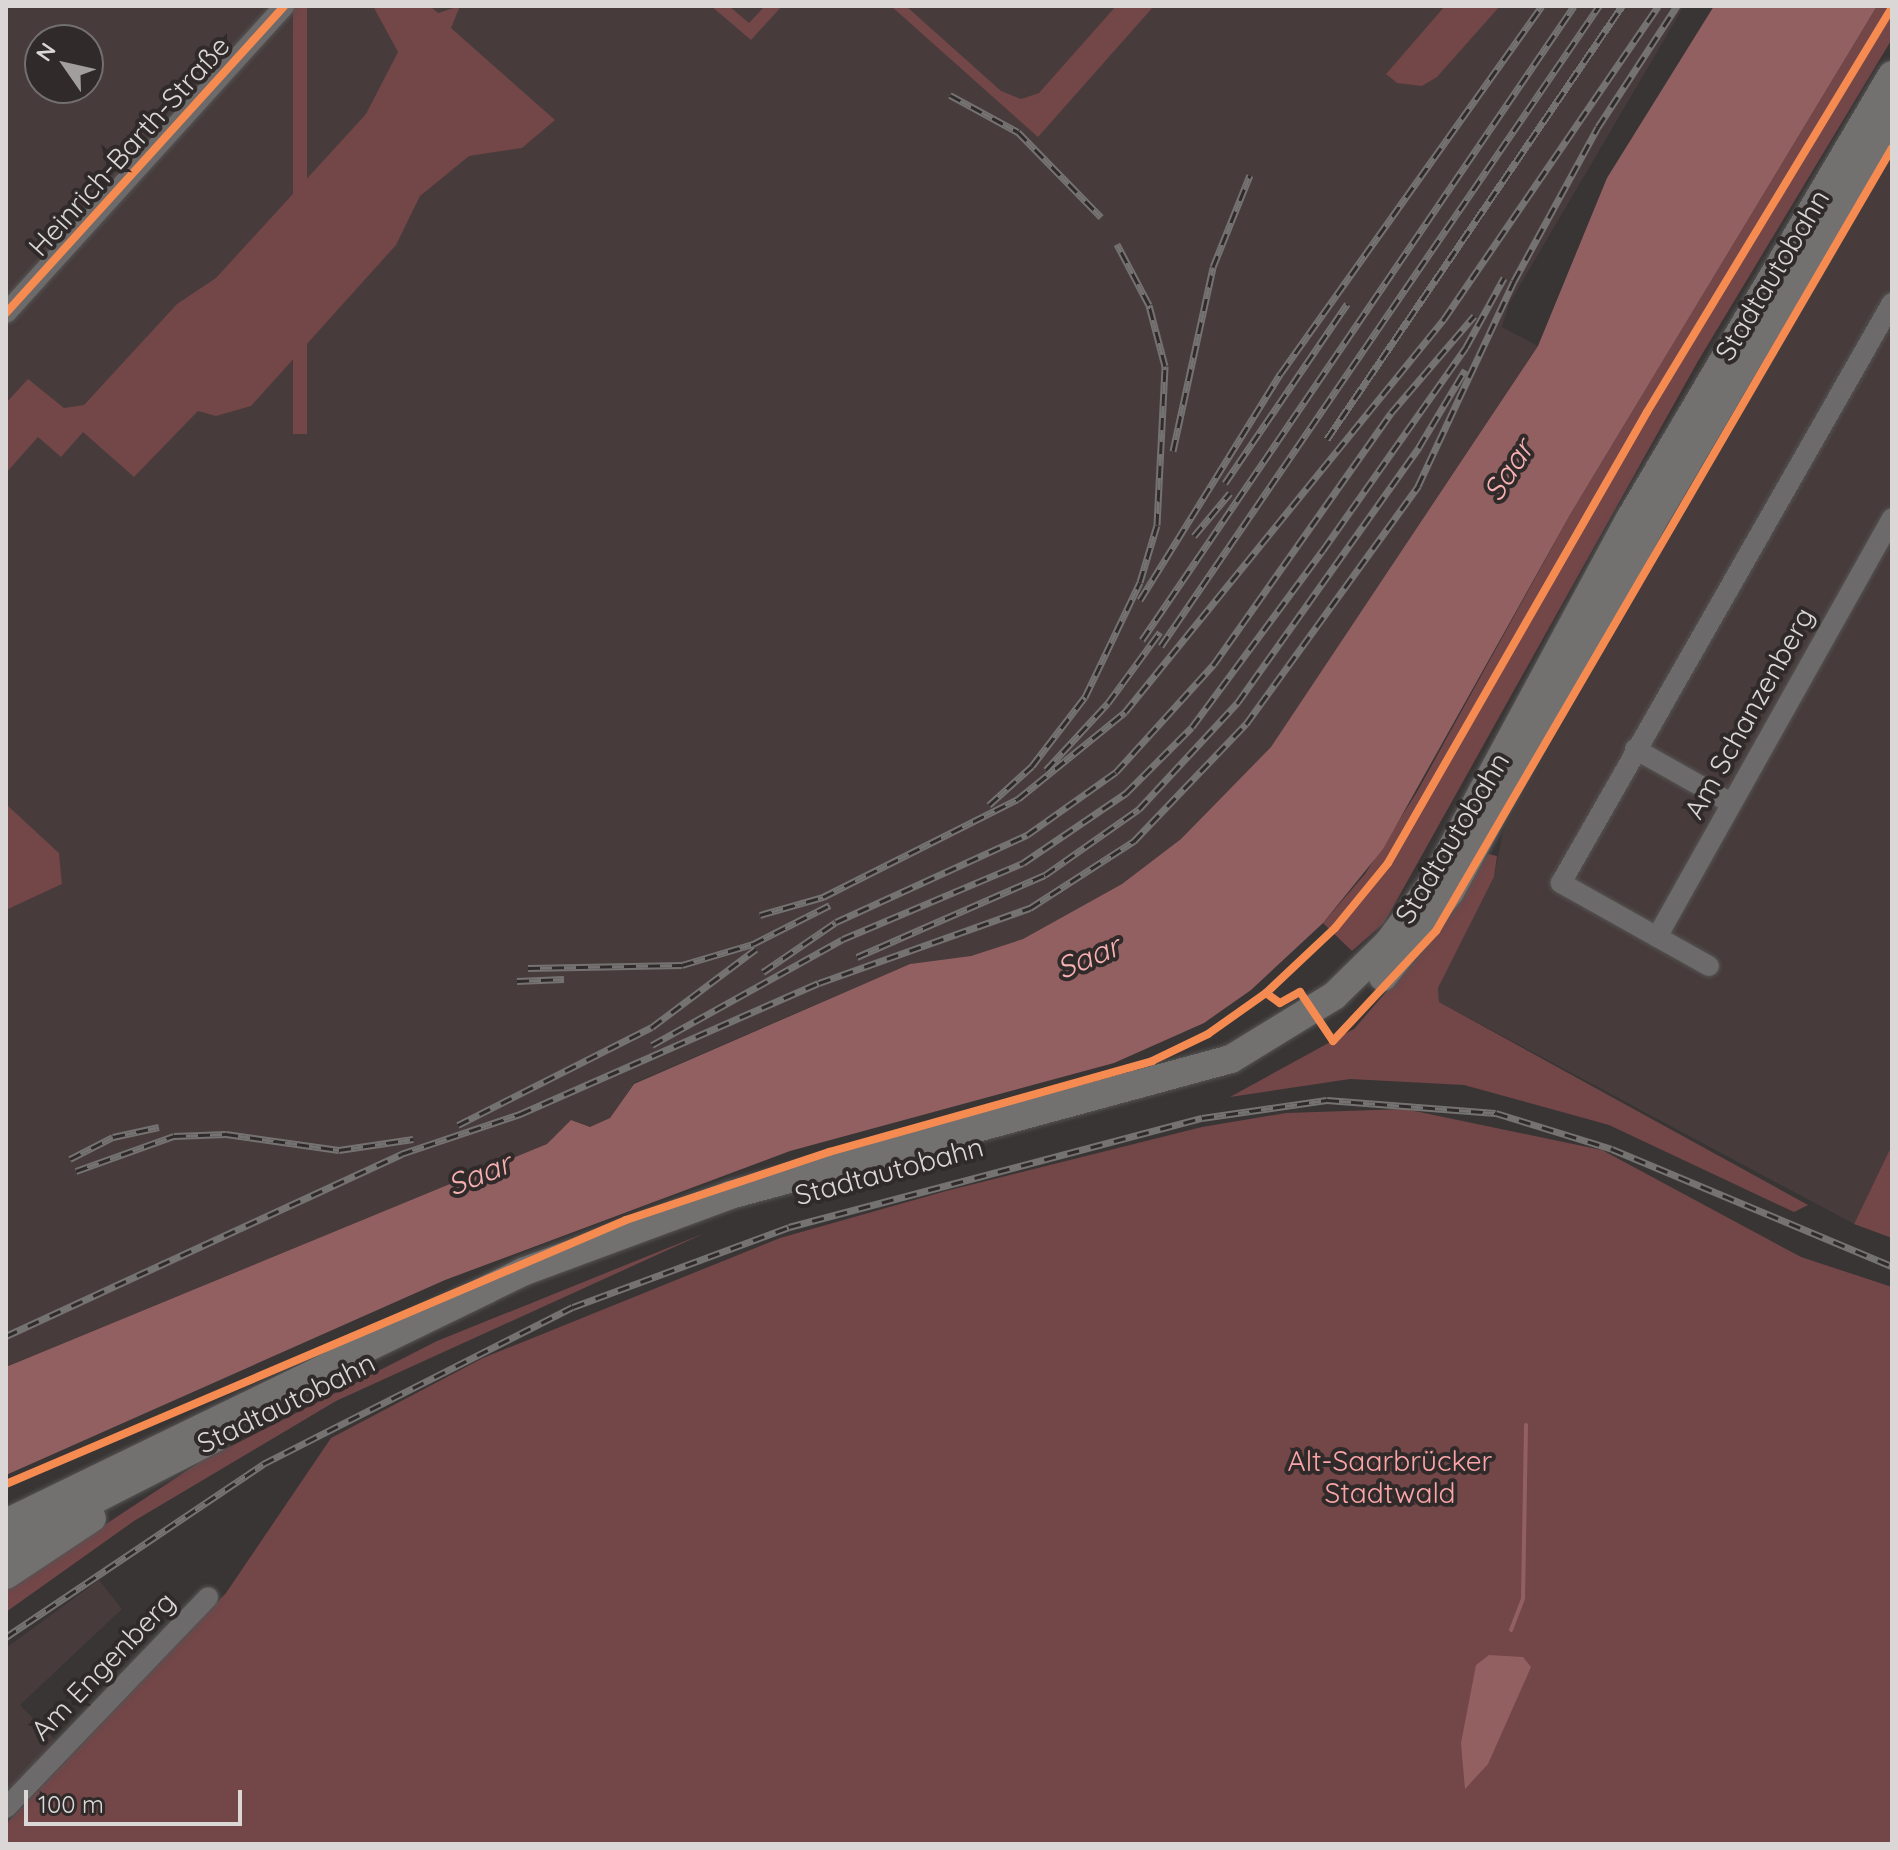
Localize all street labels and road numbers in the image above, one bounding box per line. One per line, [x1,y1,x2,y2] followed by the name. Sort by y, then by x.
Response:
[22,29,236,263] street label: Heinrich-Barth-Straße
[1708,183,1836,367] street label: Stadtautobahn
[1677,601,1821,825] street label: Am Schanzenberg
[1388,746,1516,930] street label: Stadtautobahn
[791,1130,987,1212] street label: Stadtautobahn
[192,1345,380,1461] street label: Stadtautobahn
[24,1585,182,1747] street label: Am Engenberg

